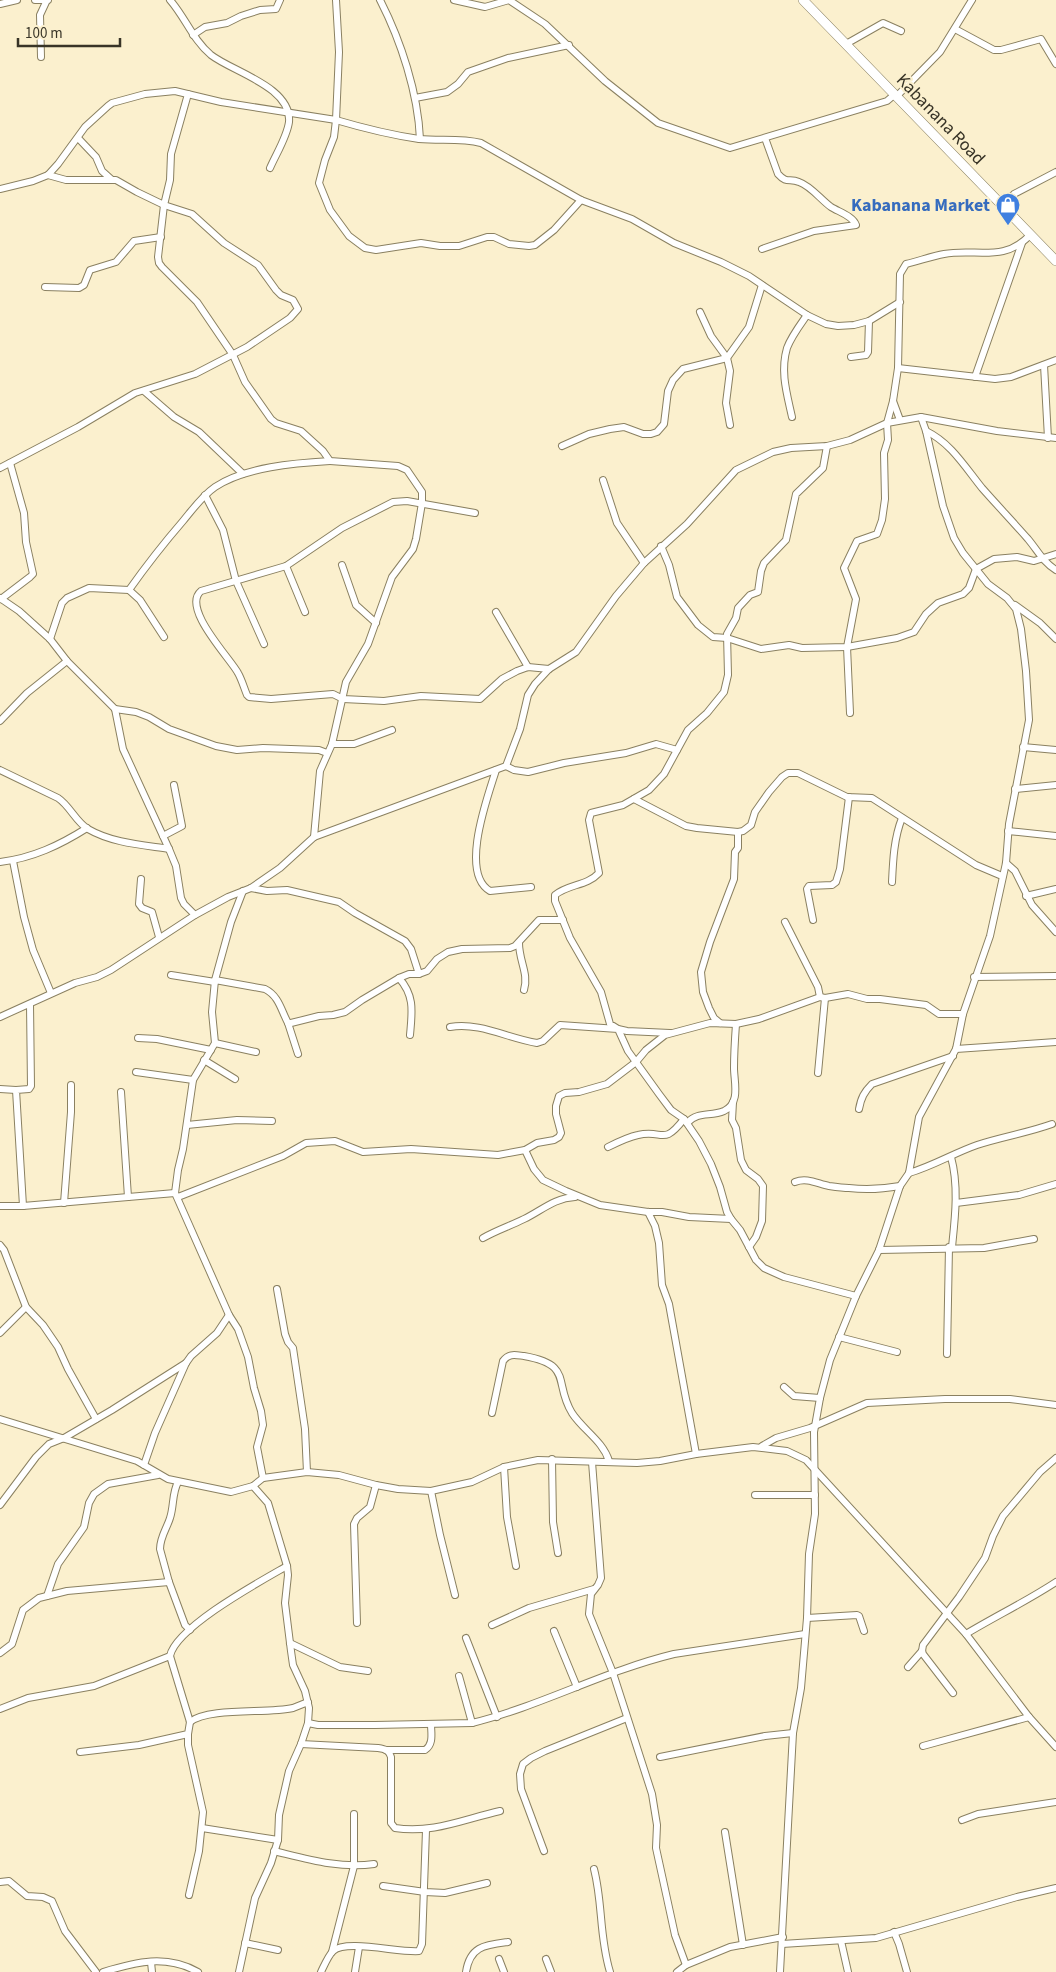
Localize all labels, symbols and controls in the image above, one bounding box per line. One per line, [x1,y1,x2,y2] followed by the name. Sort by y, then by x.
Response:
[18,15,120,47] scale bar
[25,23,63,44] text: 100 m
[891,68,991,171] street label: Kabanana Road
[995,192,1021,226] shop icon: Kabanana Market
[851,193,990,218] place label: Kabanana Market

